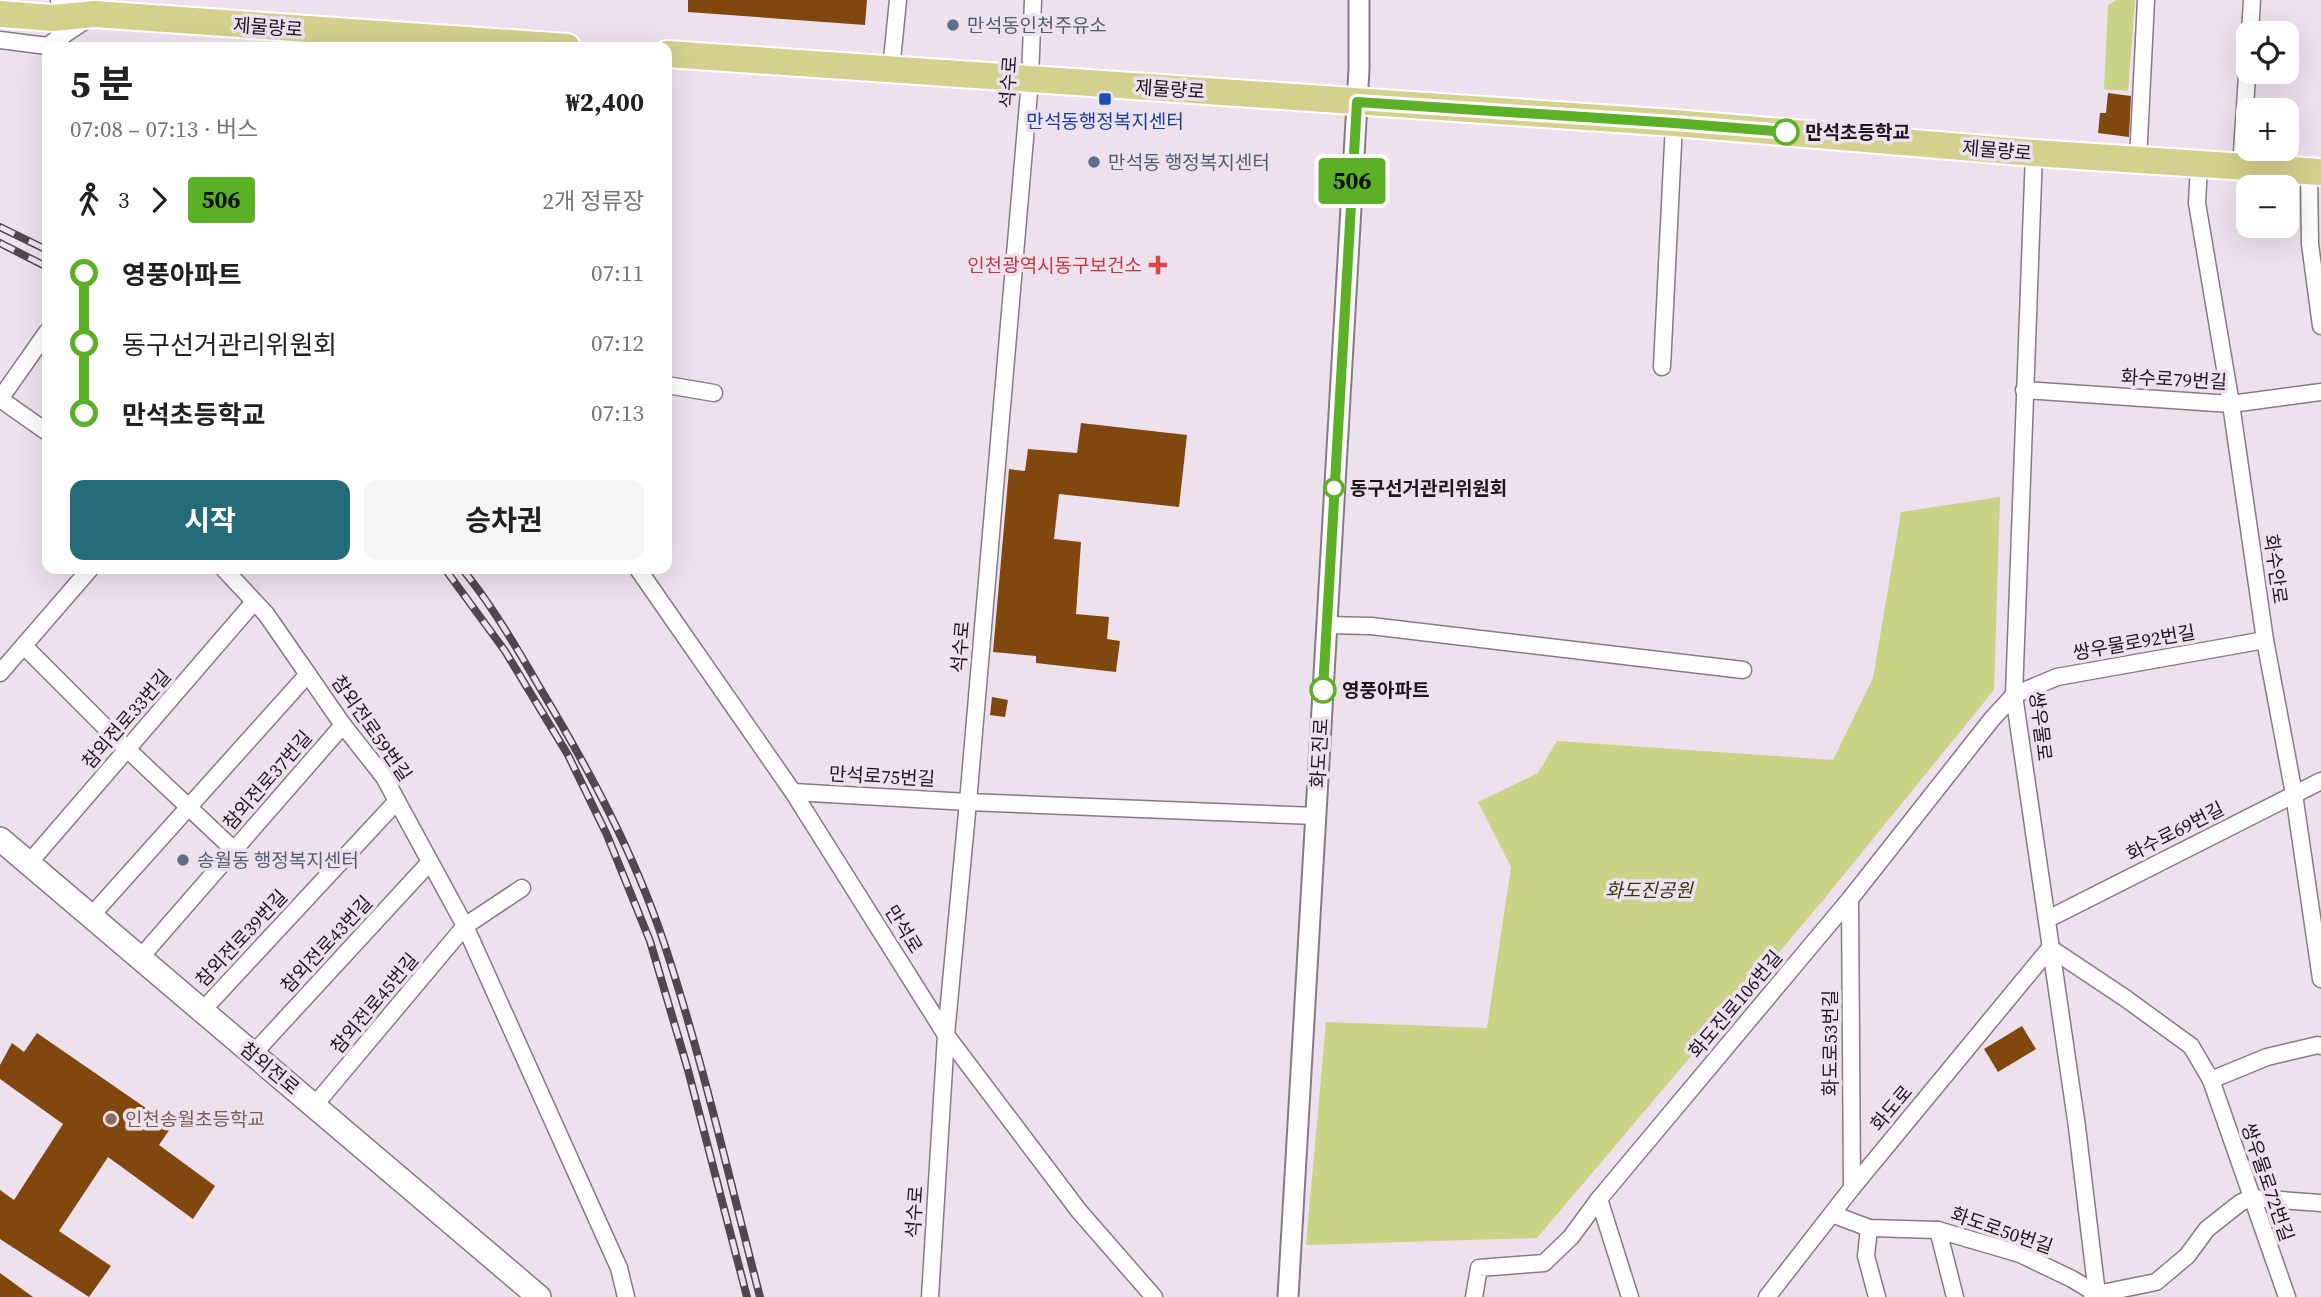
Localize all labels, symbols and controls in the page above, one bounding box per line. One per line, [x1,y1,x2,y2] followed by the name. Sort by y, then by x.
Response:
[232,12,304,42] street label: 제물량로
[967,12,1107,38] place label: 만석동인천주유소
[945,17,961,33] marker: 만석동인천주유소
[2236,21,2299,238] map controls
[2236,21,2299,84] button: locate
[993,55,1023,109] street label: 석수로
[70,58,134,110] text: 5 분
[1134,74,1206,104] street label: 제물량로
[566,84,644,120] text: ₩2,400
[1097,91,1113,107] marker: 만석동행정복지센터
[2236,98,2299,161] button: +
[1026,108,1184,134] place label: 만석동행정복지센터
[70,113,258,145] text: 07:08 – 07:13 · 버스
[1773,119,1799,145] marker: 만석초등학교
[1805,119,1910,145] place label: 만석초등학교
[1961,134,2033,166] street label: 제물량로
[1108,149,1270,175] place label: 만석동 행정복지센터
[1086,154,1102,170] marker: 만석동 행정복지센터
[1312,158,1392,204] line badge: 506
[1332,164,1372,197] text: 506
[2236,175,2299,238] button: −
[70,181,108,219] icon: walk
[140,181,178,219] icon: forward
[202,183,241,216] text: 506
[118,184,130,216] text: 3
[543,185,644,217] text: 2개 정류장
[967,252,1142,278] place label: 인천광역시동구보건소
[1148,255,1168,275] marker: 인천광역시동구보건소
[122,257,242,293] text: 영풍아파트
[591,257,644,289] text: 07:11
[122,327,337,363] text: 동구선거관리위원회
[591,327,644,359] text: 07:12
[2120,363,2228,395] street label: 화수로79번길
[122,397,266,433] text: 만석초등학교
[591,397,644,429] text: 07:13
[1350,475,1507,501] place label: 동구선거관리위원회
[1324,478,1344,498] marker: 동구선거관리위원회
[70,480,350,560] button: 시작
[364,480,644,560] button: 승차권
[2258,533,2294,605] street label: 화수안로
[2071,618,2197,666] street label: 쌍우물로92번길
[945,620,975,674] street label: 석수로
[76,664,176,774] street label: 참외전로33번길
[326,670,418,786] street label: 참외전로59번길
[1310,677,1336,703] marker: 영풍아파트
[1342,677,1429,703] place label: 영풍아파트
[2024,690,2058,762] street label: 쌍우물로
[1304,717,1334,789] street label: 화도진로
[217,725,317,835] street label: 참외전로37번길
[828,760,936,792] street label: 만석로75번길
[2122,795,2228,867] street label: 화수로69번길
[197,847,359,873] place label: 송월동 행정복지센터
[175,852,191,868] marker: 송월동 행정복지센터
[1605,877,1694,903] park label: 화도진공원
[189,884,293,992] street label: 참외전로39번길
[274,890,378,998] street label: 참외전로43번길
[879,900,929,958] street label: 만석로
[1682,945,1788,1063] street label: 화도진로106번길
[324,947,424,1059] street label: 참외전로45번길
[1817,990,1843,1096] street label: 화도로53번길
[235,1036,305,1100] street label: 참외전로
[1864,1080,1918,1136] street label: 화도로
[125,1106,265,1132] place label: 인천송월초등학교
[103,1111,119,1127] marker: 인천송월초등학교
[2236,1119,2300,1245] street label: 쌍우물로72번길
[899,1185,929,1239] street label: 석수로
[1947,1200,2057,1260] street label: 화도로50번길

